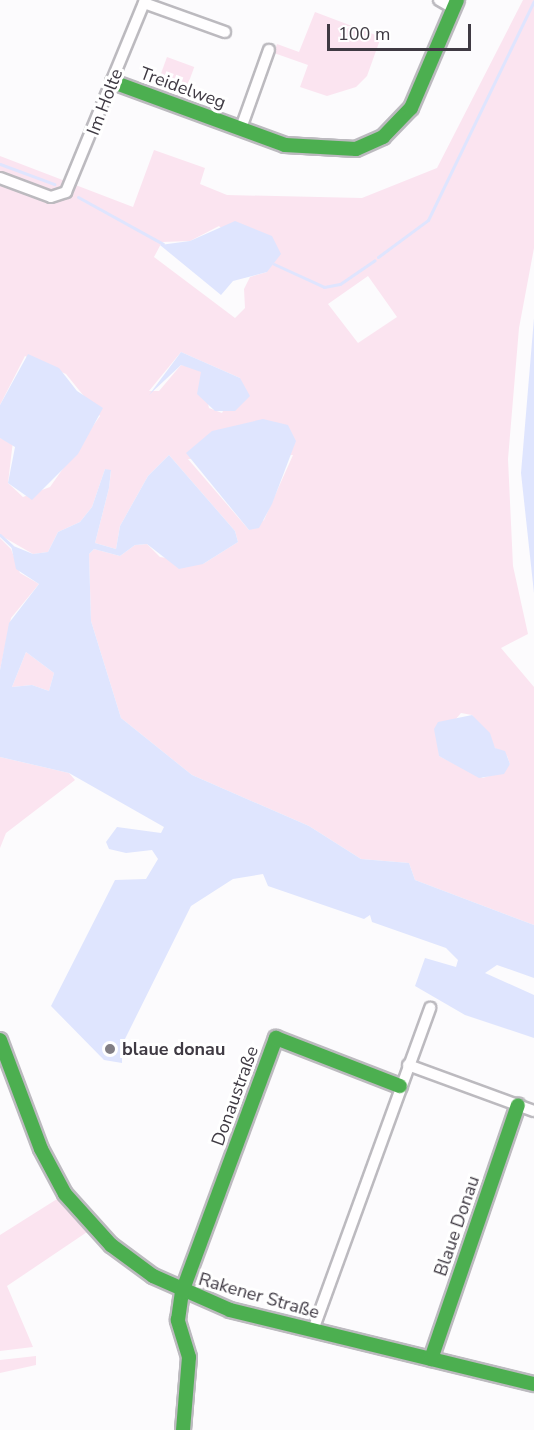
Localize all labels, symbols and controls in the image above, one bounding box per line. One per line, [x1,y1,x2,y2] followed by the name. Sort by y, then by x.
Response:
[330,12,474,50] scale bar
[338,22,390,46] text: 100 m
[137,62,229,114] street label: Treidelweg
[82,66,128,138] street label: Im Holte
[122,1038,225,1060] place label: blaue donau
[103,1042,117,1056] marker: blaue donau
[207,1043,263,1149] street label: Donaustraße
[430,1173,484,1279] street label: Blaue Donau
[196,1268,322,1324] street label: Rakener Straße

